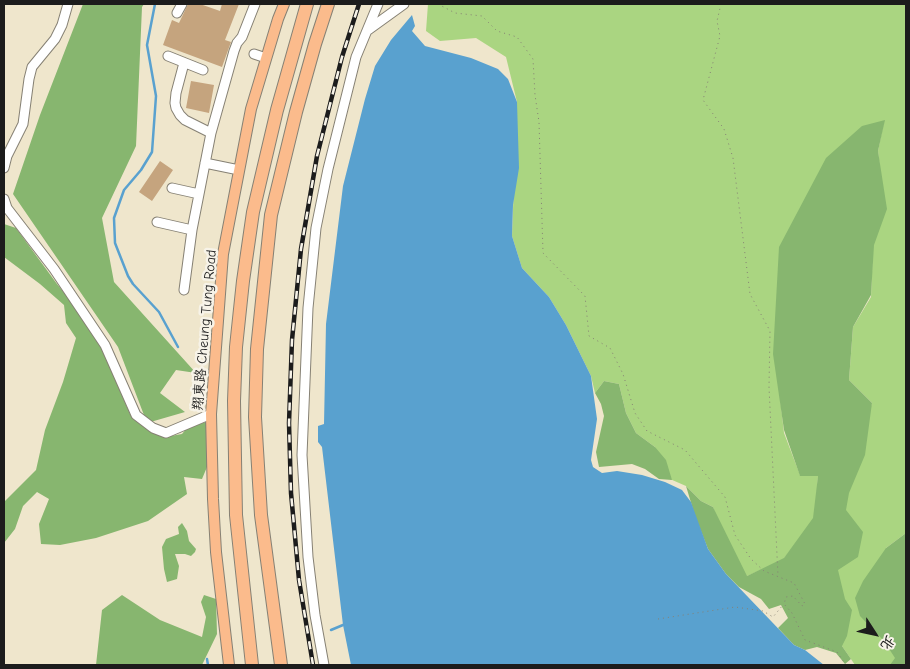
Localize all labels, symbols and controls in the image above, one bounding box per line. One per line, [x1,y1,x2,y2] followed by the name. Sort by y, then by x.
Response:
[190,249,220,411] street label: 翔東路 Cheung Tung Road
[850,609,900,659] north arrow
[877,632,899,653] text: 北

